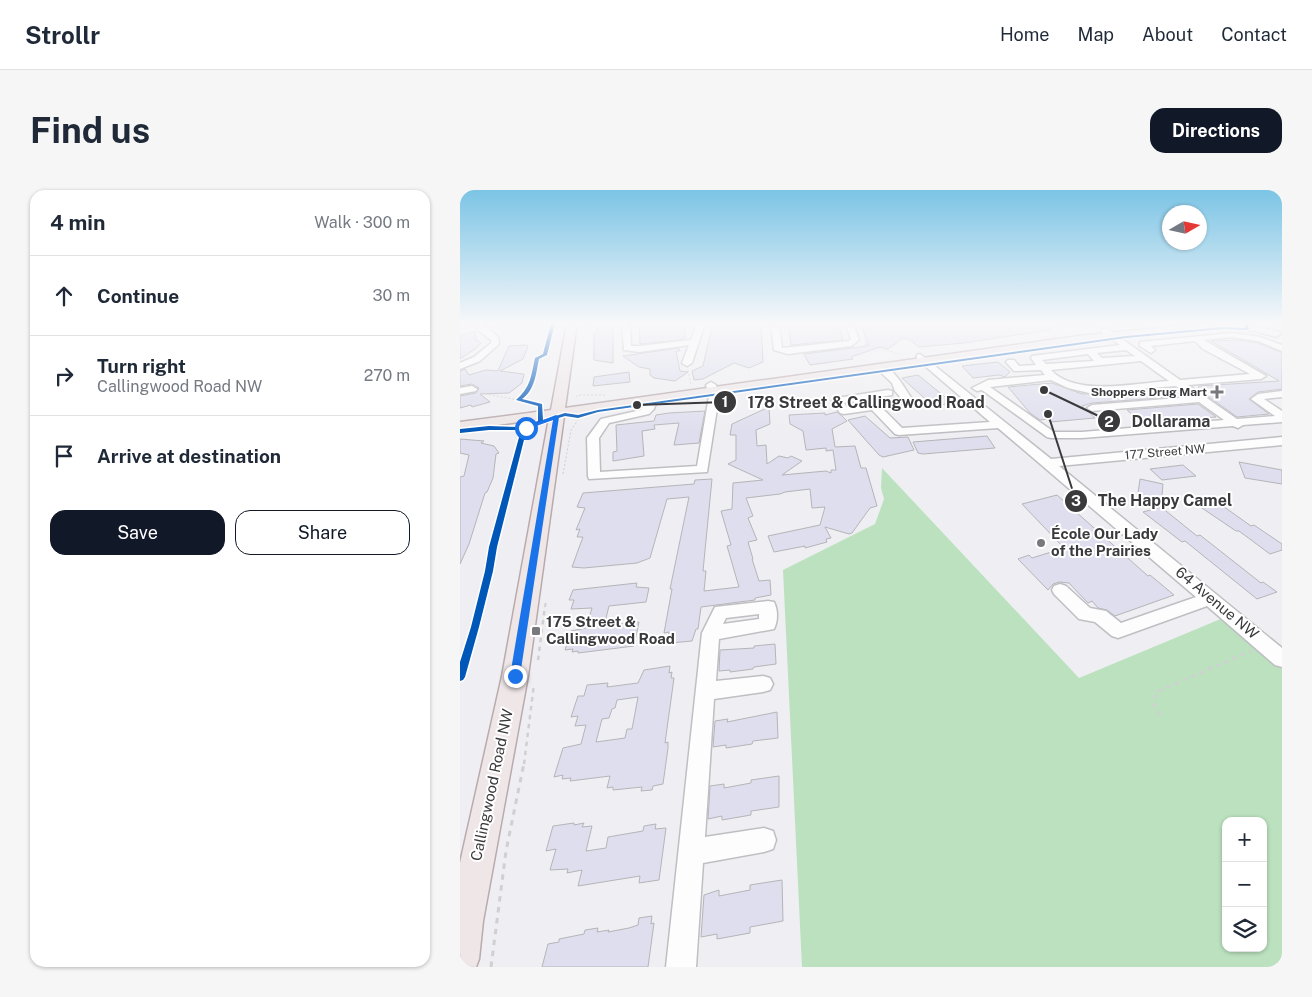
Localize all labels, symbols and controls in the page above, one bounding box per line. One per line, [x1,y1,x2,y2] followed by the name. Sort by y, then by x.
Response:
[25,21,100,49] text: Strollr
[1000,24,1050,45] text: Home
[1078,24,1114,45] text: Map
[1142,24,1193,45] text: About
[1221,24,1287,45] text: Contact
[1150,108,1282,153] button: Directions
[30,110,150,151] text: Find us
[1162,205,1207,250] north arrow
[50,210,105,235] text: 4 min
[314,213,410,232] text: Walk · 300 m
[50,282,78,310] icon: ahead
[97,285,179,307] text: Continue
[373,286,410,305] text: 30 m
[97,355,186,377] text: Turn right
[50,362,78,390] icon: right
[364,366,410,385] text: 270 m
[97,377,262,396] text: Callingwood Road NW
[1091,385,1207,399] place label: Shoppers Drug Mart
[712,386,994,417] callout: 178 Street & Callingwood Road
[1211,386,1223,398] marker: Shoppers Drug Mart
[722,393,728,410] text: 1
[747,393,985,412] text: 178 Street & Callingwood Road
[1097,406,1221,437] callout: Dollarama
[1132,412,1210,431] text: Dollarama
[1104,413,1114,430] text: 2
[515,417,538,440] route start
[1124,441,1206,462] street label: 177 Street NW
[50,442,78,470] icon: arrive
[97,445,281,467] text: Arrive at destination
[1063,485,1243,516] callout: The Happy Camel
[1098,491,1232,510] text: The Happy Camel
[1071,492,1081,509] text: 3
[50,510,225,555] button: Save
[235,510,410,555] button: Share
[1051,525,1159,559] place label: École Our Lady of the Prairies
[1035,537,1047,549] marker: École Our Lady of the Prairies
[1172,563,1262,642] street label: 64 Avenue NW
[546,613,675,647] place label: 175 Street & Callingwood Road
[530,625,542,637] marker: 175 Street & Callingwood Road
[504,665,527,688] route end
[467,707,516,862] street label: Callingwood Road NW
[1222,817,1267,952] map controls
[1222,817,1267,862] button: +
[1222,862,1267,907] button: −
[1222,907,1267,952] button: layers

